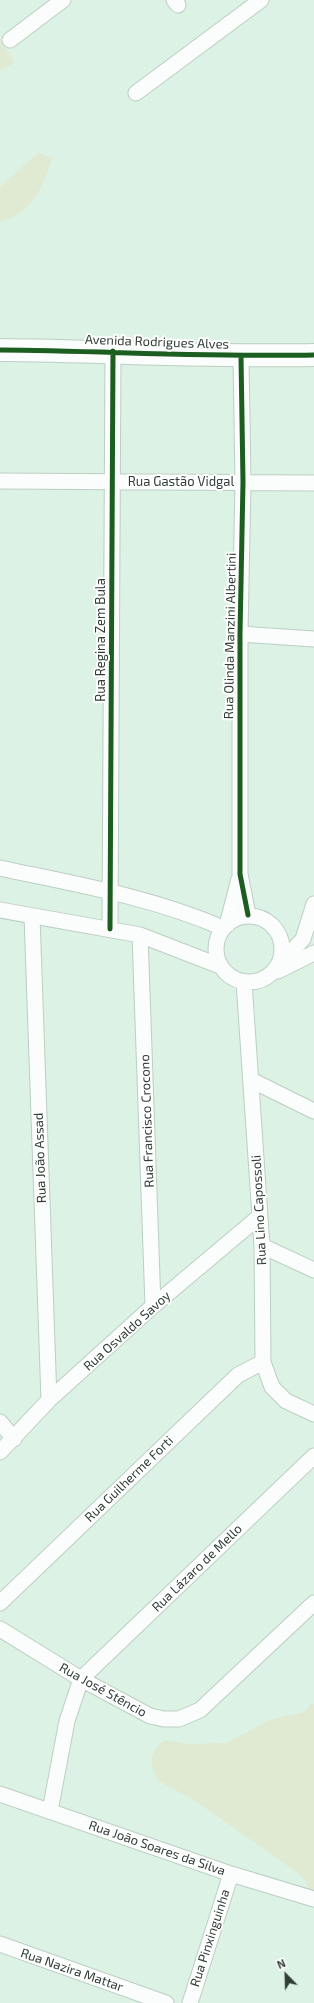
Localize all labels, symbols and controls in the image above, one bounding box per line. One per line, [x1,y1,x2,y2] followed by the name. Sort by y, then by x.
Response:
[85,332,229,352] street label: Avenida Rodrigues Alves
[128,474,234,490] street label: Rua Gastão Vidgal
[221,553,239,719] street label: Rua Olinda Manzini Albertini
[93,578,109,702] street label: Rua Regina Zem Bula
[137,1054,157,1188] street label: Rua Francisco Crocono
[31,1112,49,1204] street label: Rua João Assad
[248,1154,270,1266] street label: Rua Lino Capossoli
[80,1288,174,1374] street label: Rua Osvaldo Savoy
[82,1433,176,1525] street label: Rua Guilherme Forti
[149,1521,245,1615] street label: Rua Lázaro de Mello
[57,1660,149,1720] street label: Rua José Stêncio
[87,1817,227,1879] street label: Rua João Soares da Silva
[187,1887,233,1989] street label: Rua Pinxinguinha
[19,1945,125,1995] street label: Rua Nazira Mattar
[266,1955,306,1995] north arrow
[275,1956,287,1971] text: N

